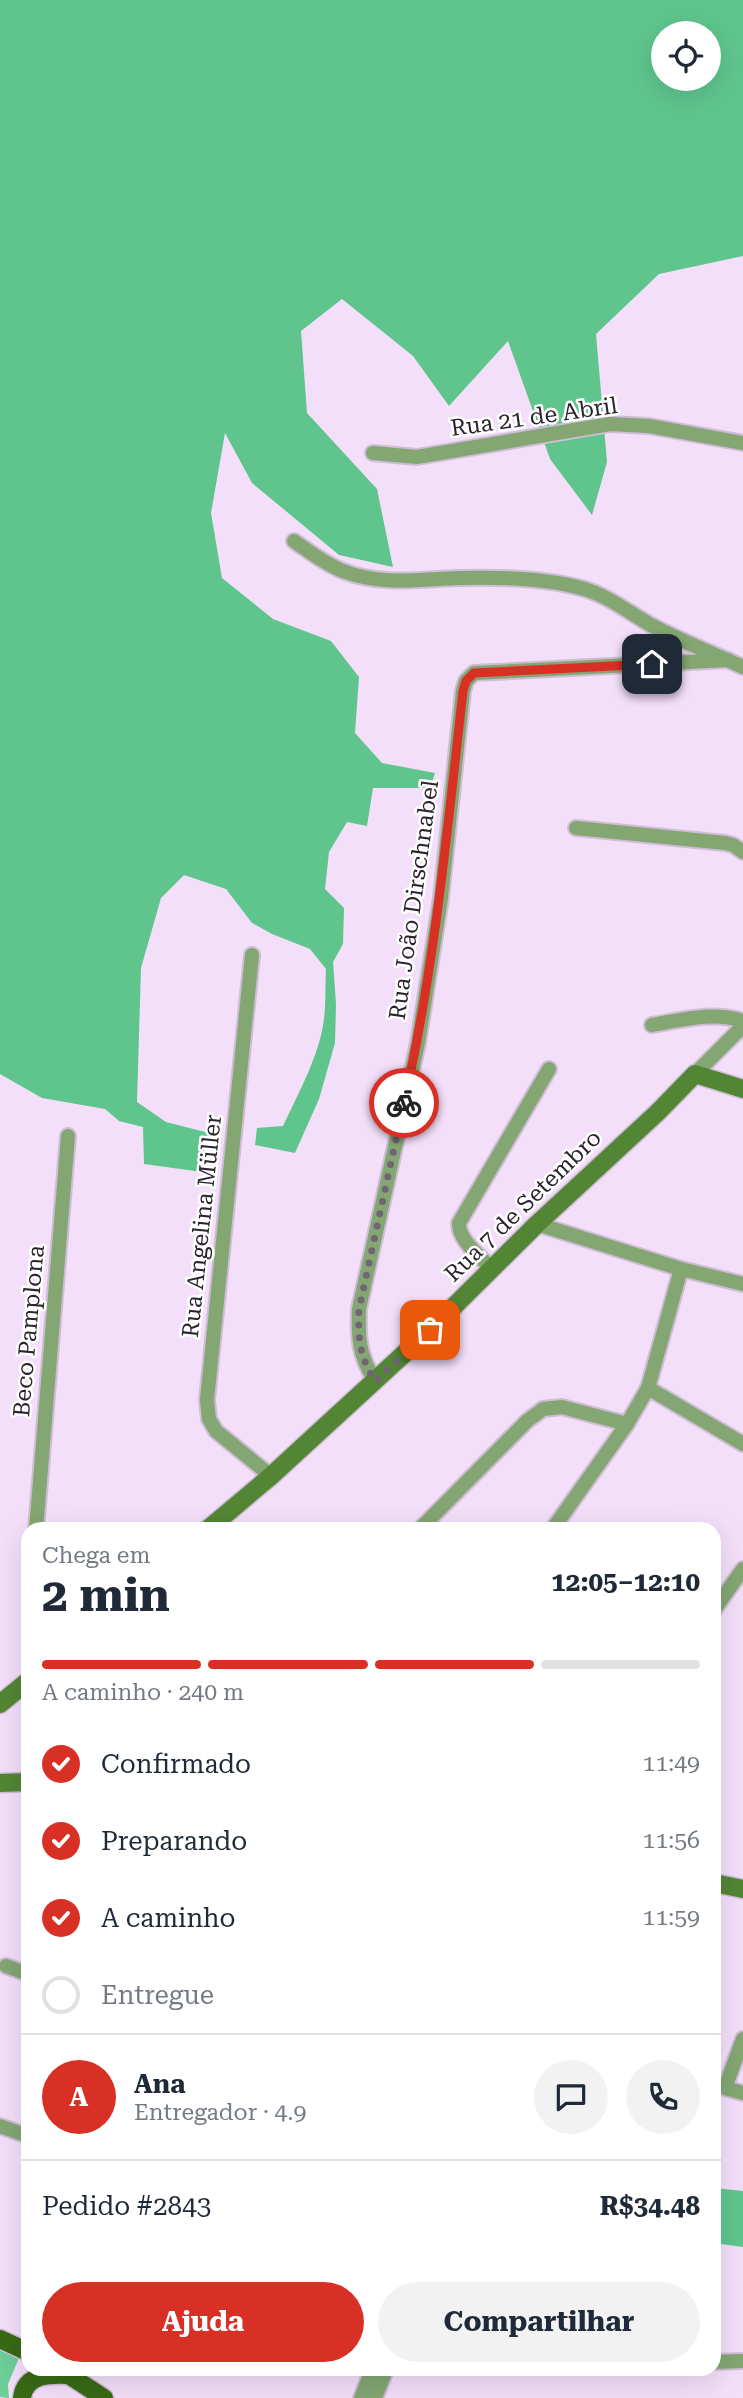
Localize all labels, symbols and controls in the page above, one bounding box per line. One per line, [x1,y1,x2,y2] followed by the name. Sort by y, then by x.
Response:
[651,21,721,91] map controls
[651,21,721,91] button: locate
[449,392,619,442] street label: Rua 21 de Abril
[622,634,682,694] pin
[633,645,671,683] icon: home
[384,778,444,1022] street label: Rua João Dirschnabel
[369,1068,439,1138] courier
[385,1084,423,1122] icon: bike
[177,1113,227,1339] street label: Rua Angelina Müller
[439,1124,607,1288] street label: Rua 7 de Setembro
[8,1244,50,1418] street label: Beco Pamplona
[400,1300,460,1360] pin
[411,1311,449,1349] icon: bag
[42,1542,150,1569] text: Chega em
[551,1567,700,1597] text: 12:05–12:10
[42,1568,170,1622] text: 2 min
[42,1679,244,1706] text: A caminho · 240 m
[42,1745,80,1783] icon: check
[101,1749,251,1779] text: Confirmado
[643,1750,700,1777] text: 11:49
[42,1822,80,1860] icon: check
[101,1826,247,1856] text: Preparando
[643,1827,700,1854] text: 11:56
[42,1899,80,1937] icon: check
[101,1903,236,1933] text: A caminho
[643,1904,700,1931] text: 11:59
[101,1980,214,2010] text: Entregue
[534,2060,608,2134] button: chat
[626,2060,700,2134] button: phone
[134,2069,186,2099] text: Ana
[70,2082,88,2112] text: A
[134,2099,306,2126] text: Entregador · 4.9
[42,2191,211,2221] text: Pedido #2843
[600,2191,700,2221] text: R$34.48
[42,2282,364,2362] button: Ajuda
[378,2282,700,2362] button: Compartilhar

